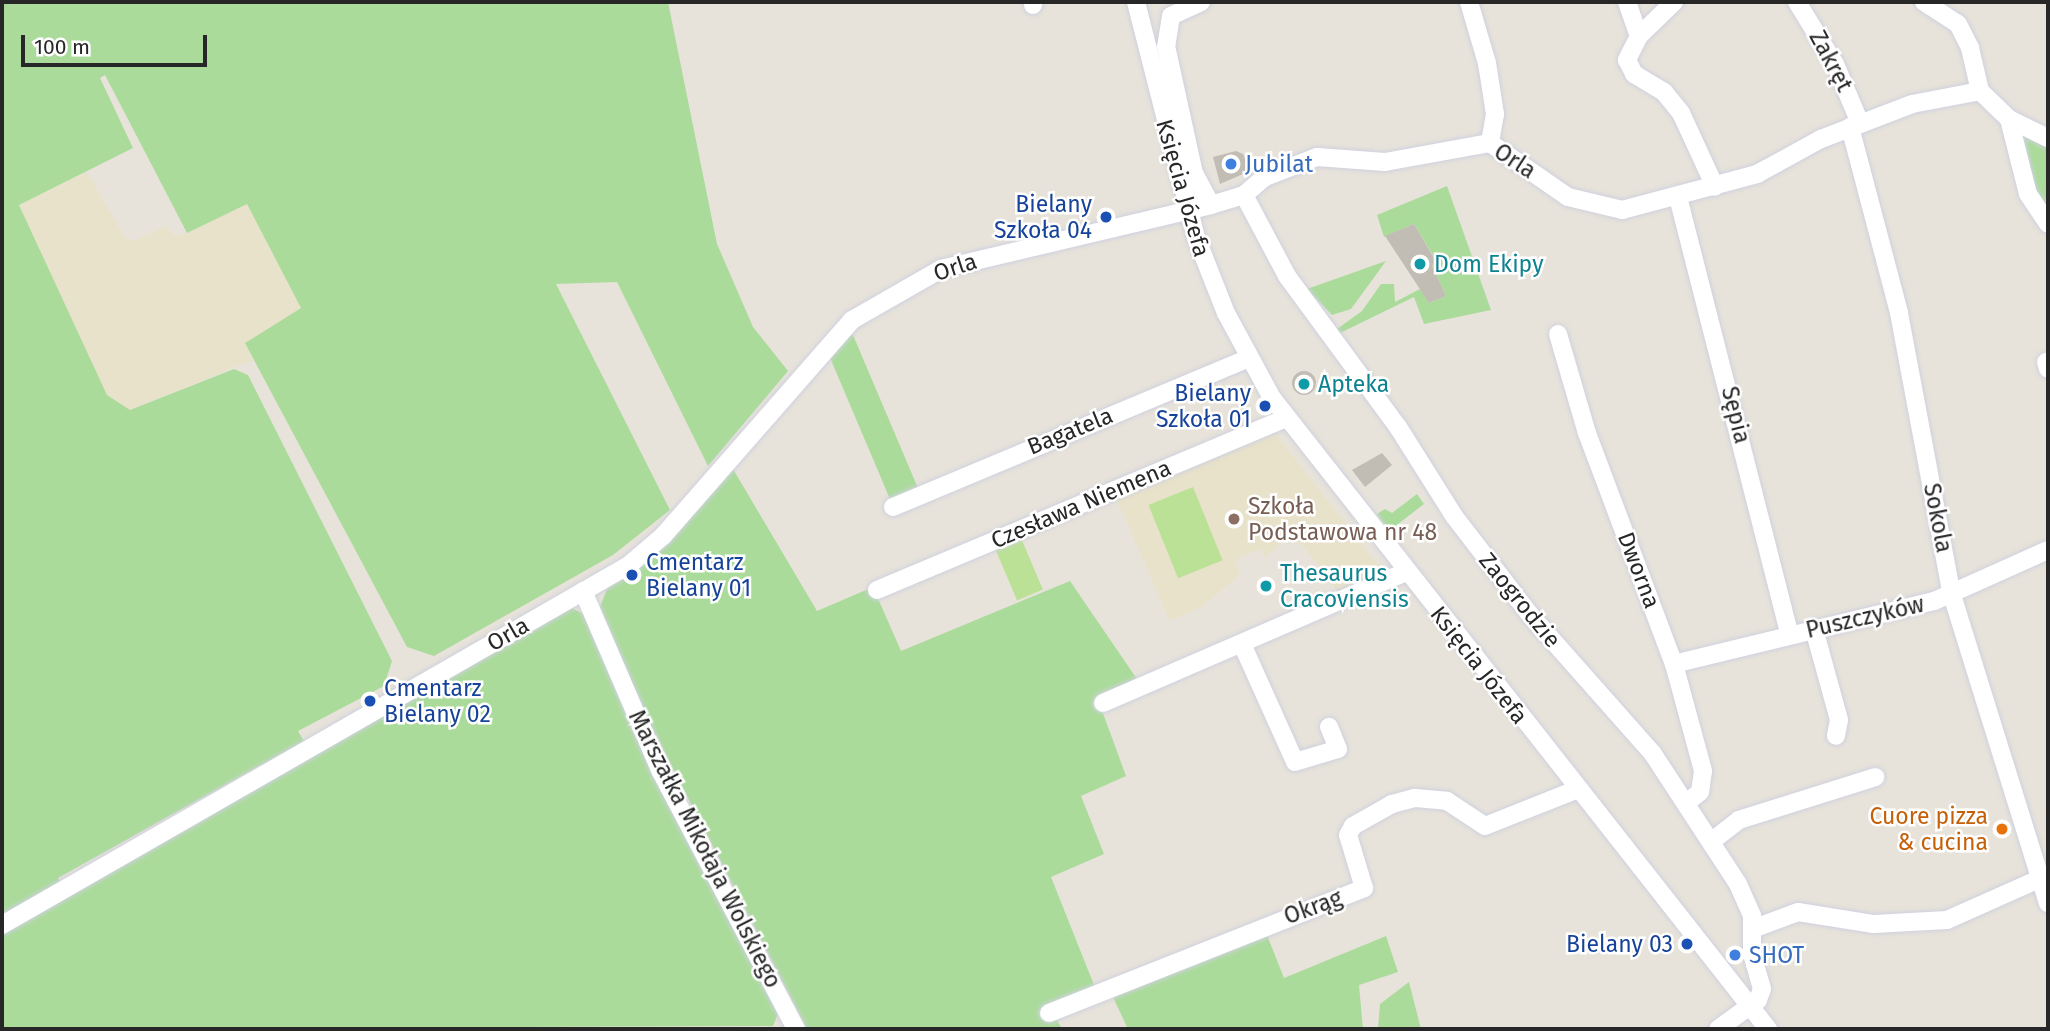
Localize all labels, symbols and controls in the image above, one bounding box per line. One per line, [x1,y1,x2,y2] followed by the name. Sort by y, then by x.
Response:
[24,21,210,65] scale bar
[1804,26,1858,96] street label: Zakręt
[34,34,90,60] text: 100 m
[1150,116,1216,260] street label: Księcia Józefa
[1489,137,1541,185] street label: Orla
[1245,150,1313,178] place label: Jubilat
[1223,156,1239,172] marker: Jubilat
[994,190,1092,244] place label: Bielany Szkoła 04
[1098,209,1114,225] marker: Bielany Szkoła 04
[930,247,980,287] street label: Orla
[1434,250,1544,278] place label: Dom Ekipy
[1412,256,1428,272] marker: Dom Ekipy
[1318,370,1389,398] place label: Apteka
[1296,376,1312,392] marker: Apteka
[1156,379,1251,433] place label: Bielany Szkoła 01
[1716,384,1756,446] street label: Sępia
[1257,398,1273,414] marker: Bielany Szkoła 01
[1023,401,1117,461] street label: Bagatela
[987,454,1175,554] street label: Czesława Niemena
[1918,481,1958,555] street label: Sokola
[1248,492,1437,546] place label: Szkoła Podstawowa nr 48
[1226,511,1242,527] marker: Szkoła Podstawowa nr 48
[1612,528,1666,612] street label: Dworna
[1473,547,1567,653] street label: Zaogrodzie
[646,548,751,602] place label: Cmentarz Bielany 01
[1280,559,1409,613] place label: Thesaurus Cracoviensis
[624,567,640,583] marker: Cmentarz Bielany 01
[1258,578,1274,594] marker: Thesaurus Cracoviensis
[1803,590,1927,644] street label: Puszczyków
[1424,601,1534,729] street label: Księcia Józefa
[482,611,534,657] street label: Orla
[384,674,491,728] place label: Cmentarz Bielany 02
[362,693,378,709] marker: Cmentarz Bielany 02
[623,706,787,992] street label: Marszałka Mikołaja Wolskiego
[1869,802,1988,856] place label: Cuore pizza & cucina
[1994,821,2010,837] marker: Cuore pizza & cucina
[1280,884,1346,930] street label: Okrąg
[1566,930,1673,958] place label: Bielany 03
[1679,936,1695,952] marker: Bielany 03
[1749,941,1804,969] place label: SHOT
[1727,947,1743,963] marker: SHOT

